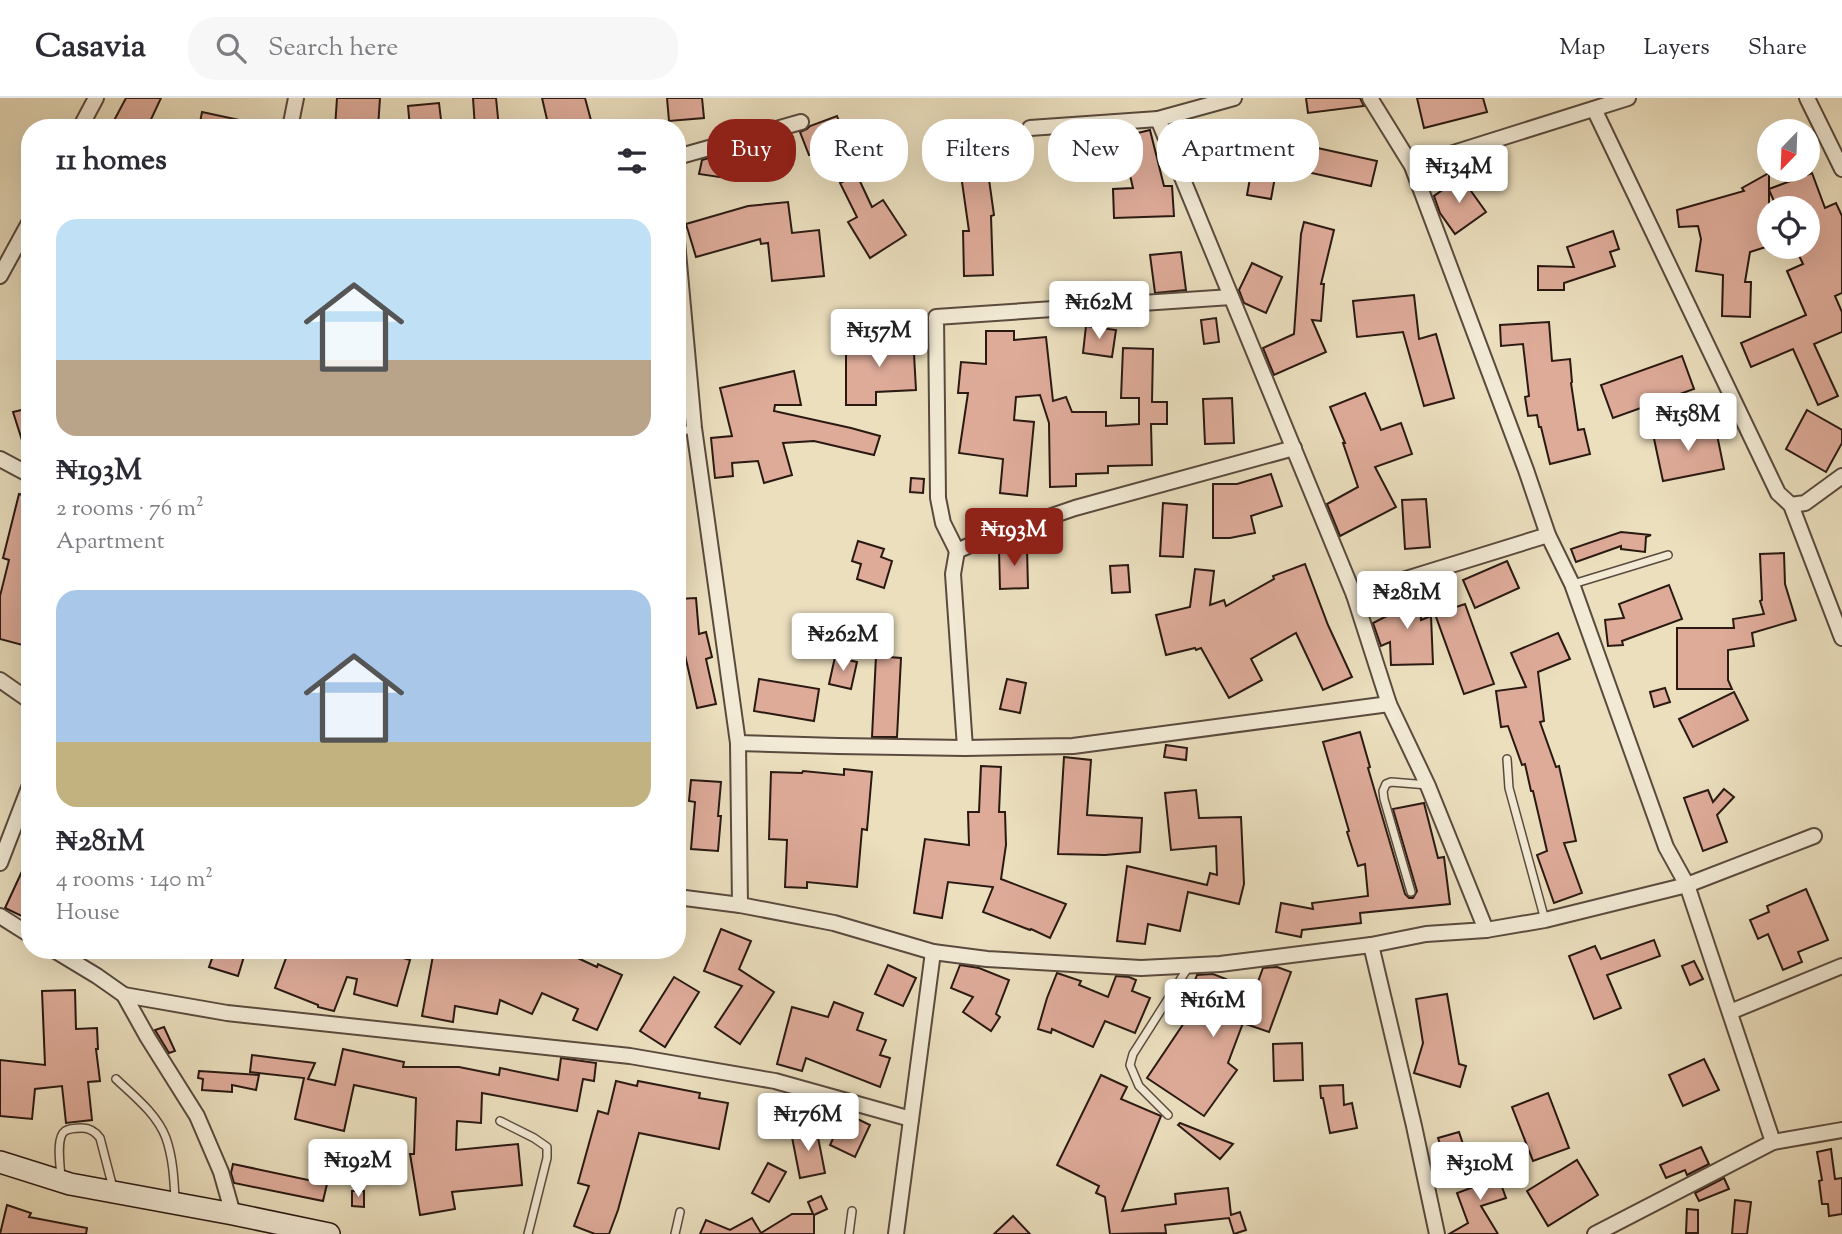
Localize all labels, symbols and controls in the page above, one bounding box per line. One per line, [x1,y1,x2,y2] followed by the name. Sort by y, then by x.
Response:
[188,17,678,80] search box
[35,24,146,72] text: Casavia
[212,29,250,67] icon: search
[268,30,398,67] text: Search here
[1559,31,1605,65] text: Map
[1643,31,1710,65] text: Layers
[1748,31,1807,65] text: Share
[707,119,796,182] chip: Buy
[810,119,908,182] chip: Rent
[922,119,1034,182] chip: Filters
[1048,119,1143,182] chip: New
[1157,119,1319,182] chip: Apartment
[1757,119,1820,182] north arrow
[1757,119,1820,259] map controls
[56,140,167,183] text: 11 homes
[613,142,651,180] icon: filters
[1410,146,1508,205] pin: ₦134M
[1426,151,1492,184] text: ₦134M
[1757,196,1820,259] button: locate
[291,264,417,390] icon: home
[1050,282,1148,341] pin: ₦162M
[1065,287,1133,320] text: ₦162M
[830,310,928,369] pin: ₦157M
[847,315,911,348] text: ₦157M
[1639,394,1737,453] pin: ₦158M
[1656,399,1720,432] text: ₦158M
[56,450,142,493] text: ₦193M
[56,493,204,526] text: 2 rooms · 76 m²
[965,508,1063,568] pin: ₦193M
[981,514,1047,547] text: ₦193M
[56,526,165,559] text: Apartment
[1358,572,1456,631] pin: ₦281M
[1373,577,1441,610] text: ₦281M
[794,614,892,673] pin: ₦262M
[808,619,878,652] text: ₦262M
[291,635,417,761] icon: home
[56,821,144,864] text: ₦281M
[56,864,213,897] text: 4 rooms · 140 m²
[56,897,120,930] text: House
[1164,979,1262,1039] pin: ₦161M
[1181,985,1245,1018] text: ₦161M
[759,1094,857,1153] pin: ₦176M
[774,1099,842,1132] text: ₦176M
[309,1140,407,1199] pin: ₦192M
[1431,1142,1529,1202] pin: ₦310M
[324,1145,392,1178] text: ₦192M
[1447,1148,1513,1181] text: ₦310M

